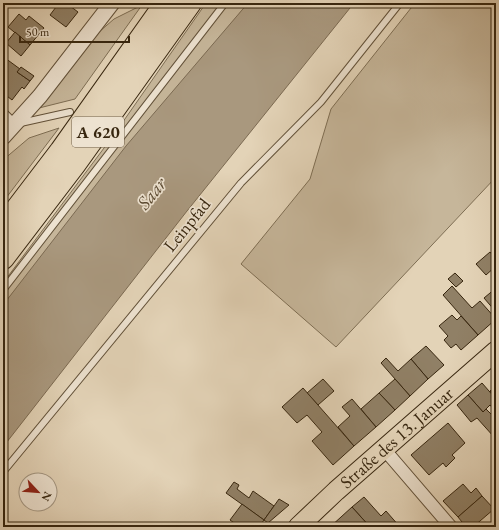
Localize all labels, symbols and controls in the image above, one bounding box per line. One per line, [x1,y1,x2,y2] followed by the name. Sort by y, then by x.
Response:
[20,18,129,44] scale bar
[26,24,50,40] text: 50 m
[72,117,124,147] road number: A 620
[130,171,172,215] water label: Saar
[158,193,216,256] street label: Leinpfad
[335,382,458,493] street label: Straße des 13. Januar
[18,472,58,512] north arrow
[39,489,55,504] text: N

